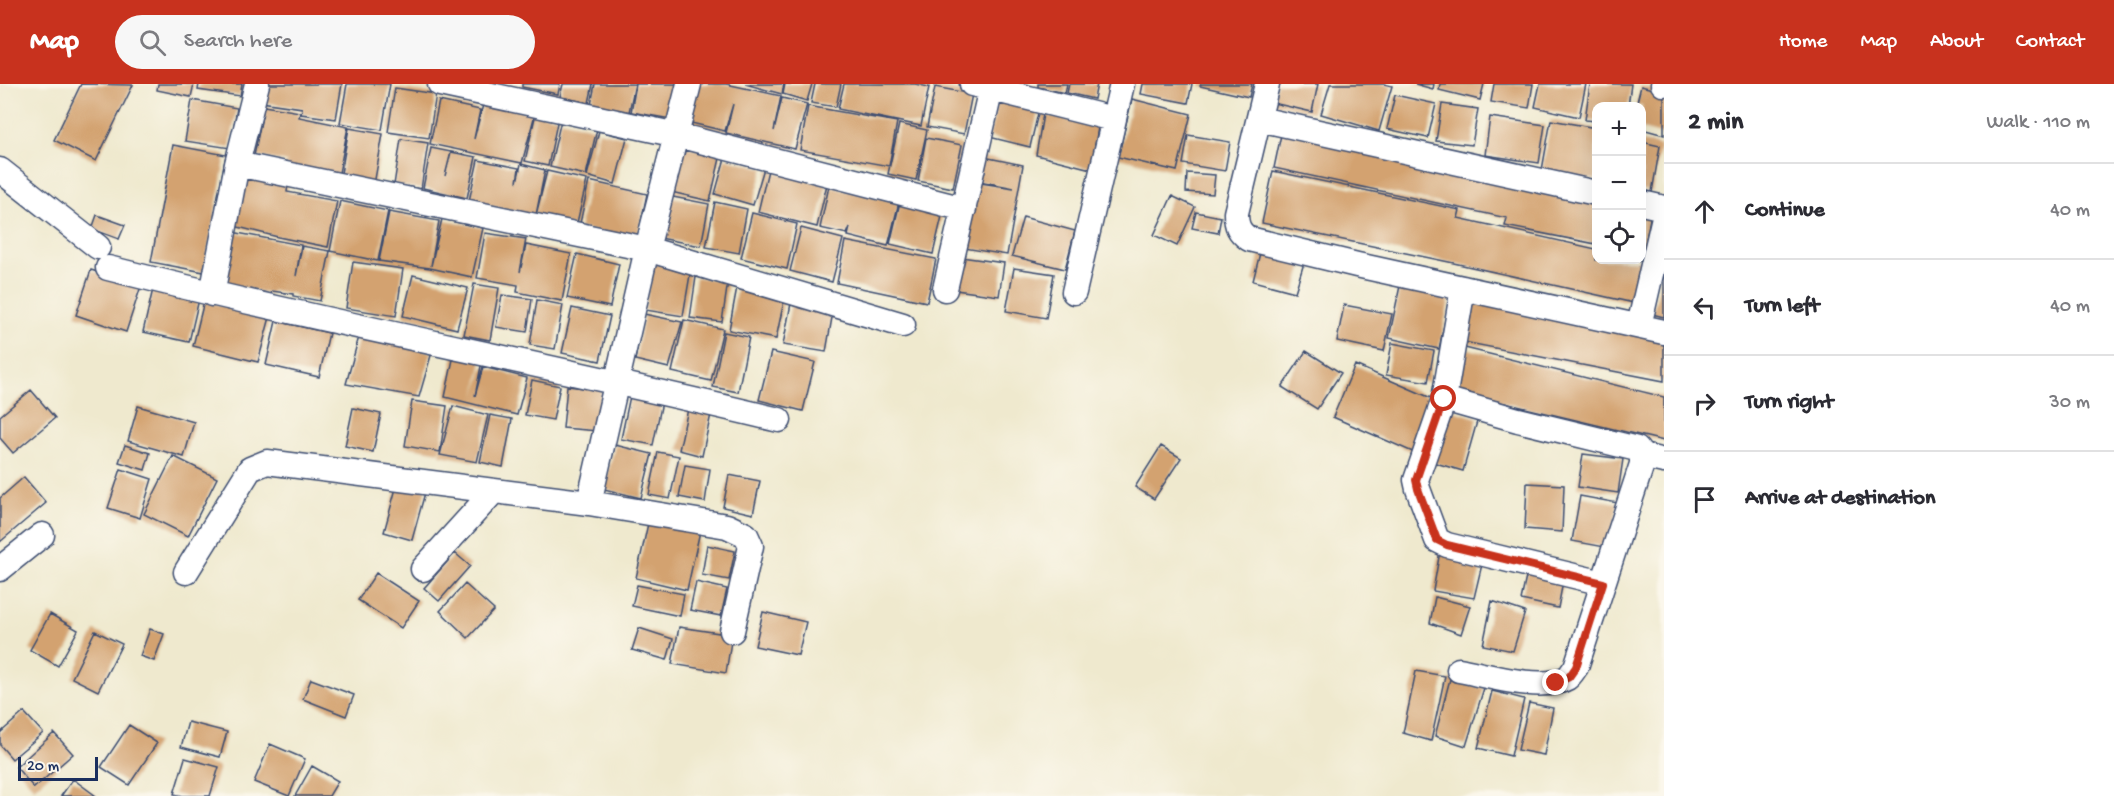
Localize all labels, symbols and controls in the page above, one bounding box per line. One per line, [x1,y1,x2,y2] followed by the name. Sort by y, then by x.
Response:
[115,15,535,69] search box
[30,26,79,59] text: Map
[136,26,169,59] icon: search
[184,29,292,55] text: Search here
[1779,30,1827,55] text: Home
[1860,30,1897,55] text: Map
[1930,30,1983,55] text: About
[2016,30,2084,55] text: Contact
[1592,102,1646,264] map controls
[1592,102,1646,156] button: +
[1688,108,1743,139] text: 2 min
[1986,112,2090,135] text: Walk · 110 m
[1592,156,1646,210] button: −
[1688,195,1721,228] icon: ahead
[1745,198,1825,224] text: Continue
[2050,200,2090,223] text: 40 m
[1592,210,1646,264] button: locate
[1688,291,1721,324] icon: left
[1745,294,1819,320] text: Turn left
[2050,296,2090,319] text: 40 m
[1430,385,1456,411] route start
[1688,387,1721,420] icon: right
[1745,390,1833,416] text: Turn right
[2049,392,2090,415] text: 30 m
[1688,483,1721,516] icon: arrive
[1745,486,1935,512] text: Arrive at destination
[1542,669,1568,695] route end
[18,754,98,782] scale bar
[27,758,59,777] text: 20 m

